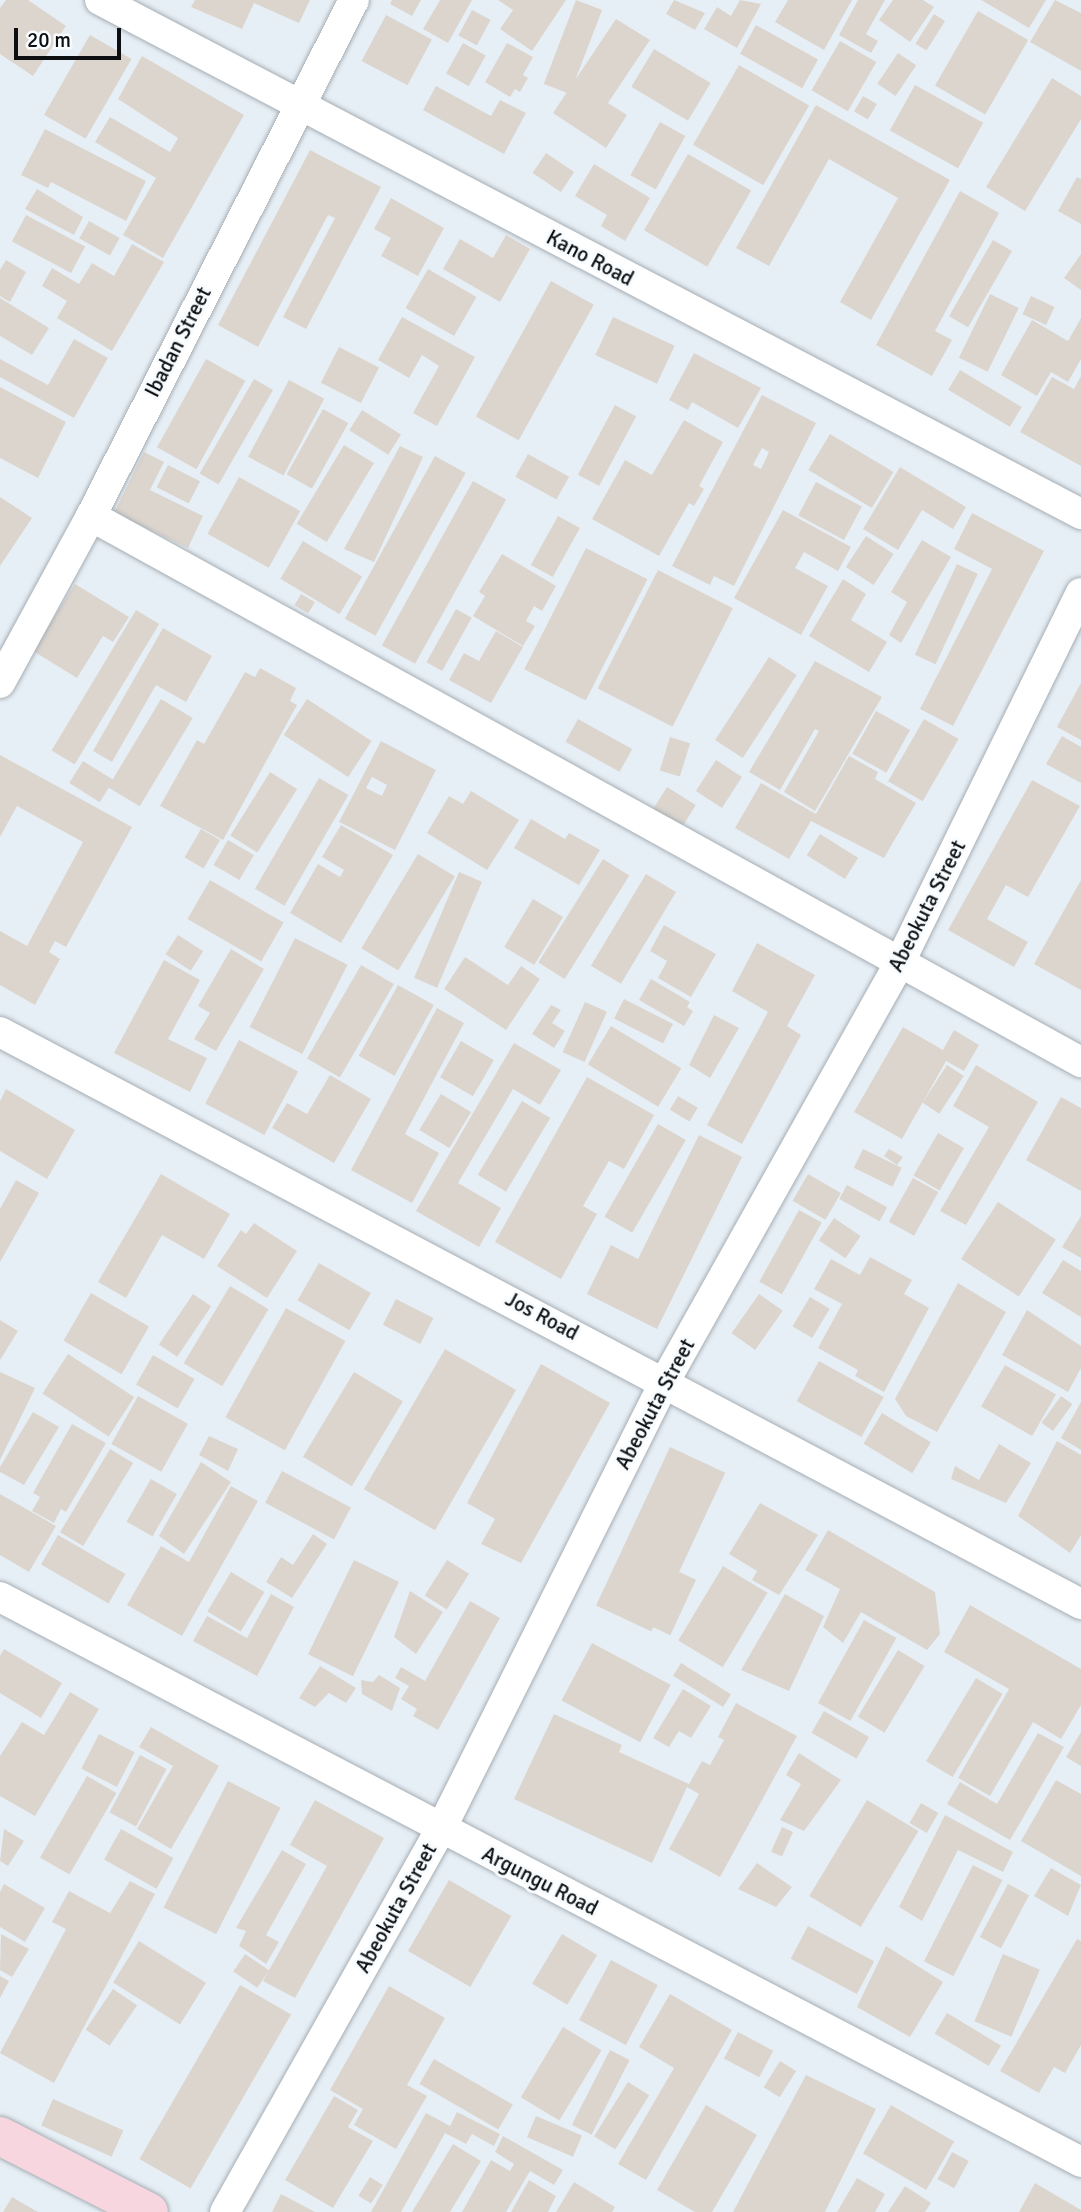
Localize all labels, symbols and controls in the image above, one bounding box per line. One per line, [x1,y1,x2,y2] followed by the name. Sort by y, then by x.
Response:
[18,14,124,58] scale bar
[27,27,71,53] text: 20 m
[542,225,638,291] street label: Kano Road
[139,283,217,401] street label: Ibadan Street
[883,836,971,976] street label: Abeokuta Street
[501,1286,583,1346] street label: Jos Road
[610,1334,700,1474] street label: Abeokuta Street
[350,1839,442,1977] street label: Abeokuta Street
[478,1841,602,1921] street label: Argungu Road

